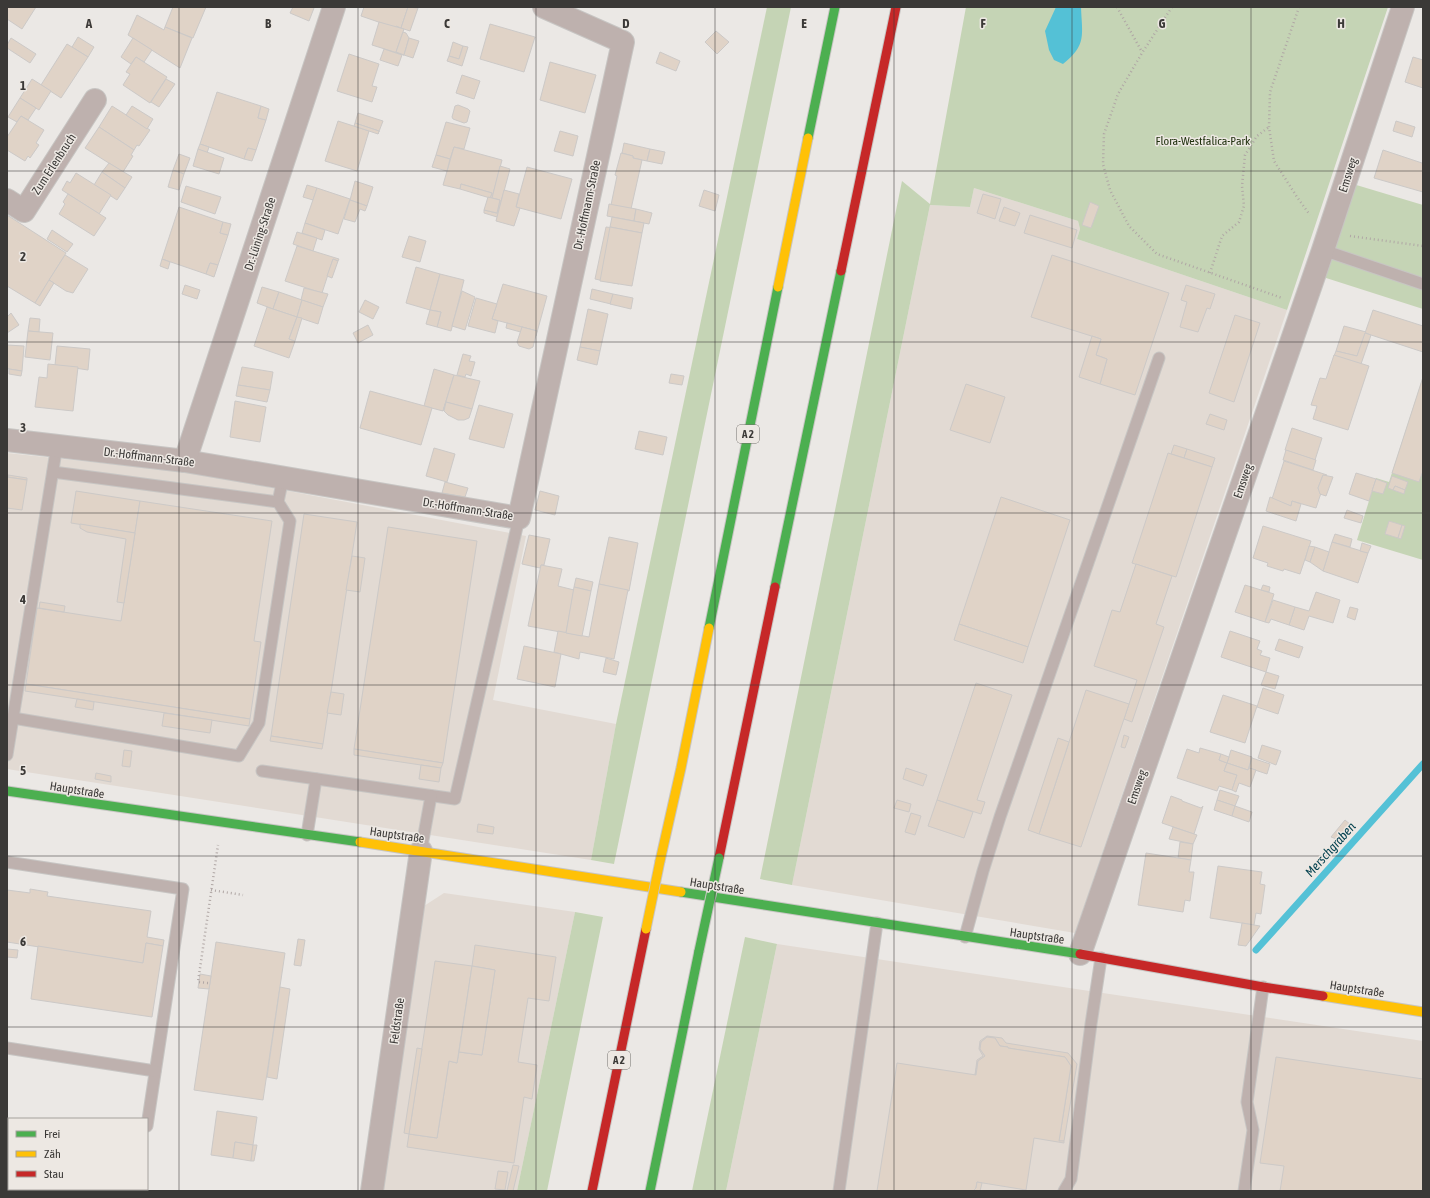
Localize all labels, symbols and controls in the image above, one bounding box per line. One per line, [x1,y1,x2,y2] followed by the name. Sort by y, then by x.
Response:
[85,16,93,31] text: A
[265,16,272,31] text: B
[444,16,450,31] text: C
[622,16,630,31] text: D
[801,16,807,31] text: E
[980,16,986,31] text: F
[1159,16,1166,31] text: G
[1337,16,1345,31] text: H
[20,78,26,93] text: 1
[29,131,79,197] street label: Zum Erlenbruch
[1156,134,1251,148] park label: Flora-Westfalica-Park
[1336,155,1360,194] street label: Emsweg
[571,159,603,251] street label: Dr.-Hoffmann-Straße
[242,196,278,272] street label: Dr.-Lüning-Straße
[20,249,26,264] text: 2
[20,420,26,435] text: 3
[737,425,759,443] road number: A 2
[103,444,195,470] street label: Dr.-Hoffmann-Straße
[1231,461,1256,500] street label: Emsweg
[422,495,514,523] street label: Dr.-Hoffmann-Straße
[19,592,26,607] text: 4
[20,763,26,778] text: 5
[1125,767,1150,806] street label: Emsweg
[49,779,105,801] street label: Hauptstraße
[1302,818,1359,880] water label: Merschgraben
[369,824,425,846] street label: Hauptstraße
[689,875,745,897] street label: Hauptstraße
[1009,925,1065,947] street label: Hauptstraße
[20,934,26,949] text: 6
[1329,978,1385,1000] street label: Hauptstraße
[387,997,407,1045] street label: Feldstraße
[608,1051,630,1069] road number: A 2
[8,1118,148,1190] legend
[44,1127,60,1141] text: Frei
[44,1147,61,1161] text: Zäh
[44,1167,64,1181] text: Stau

